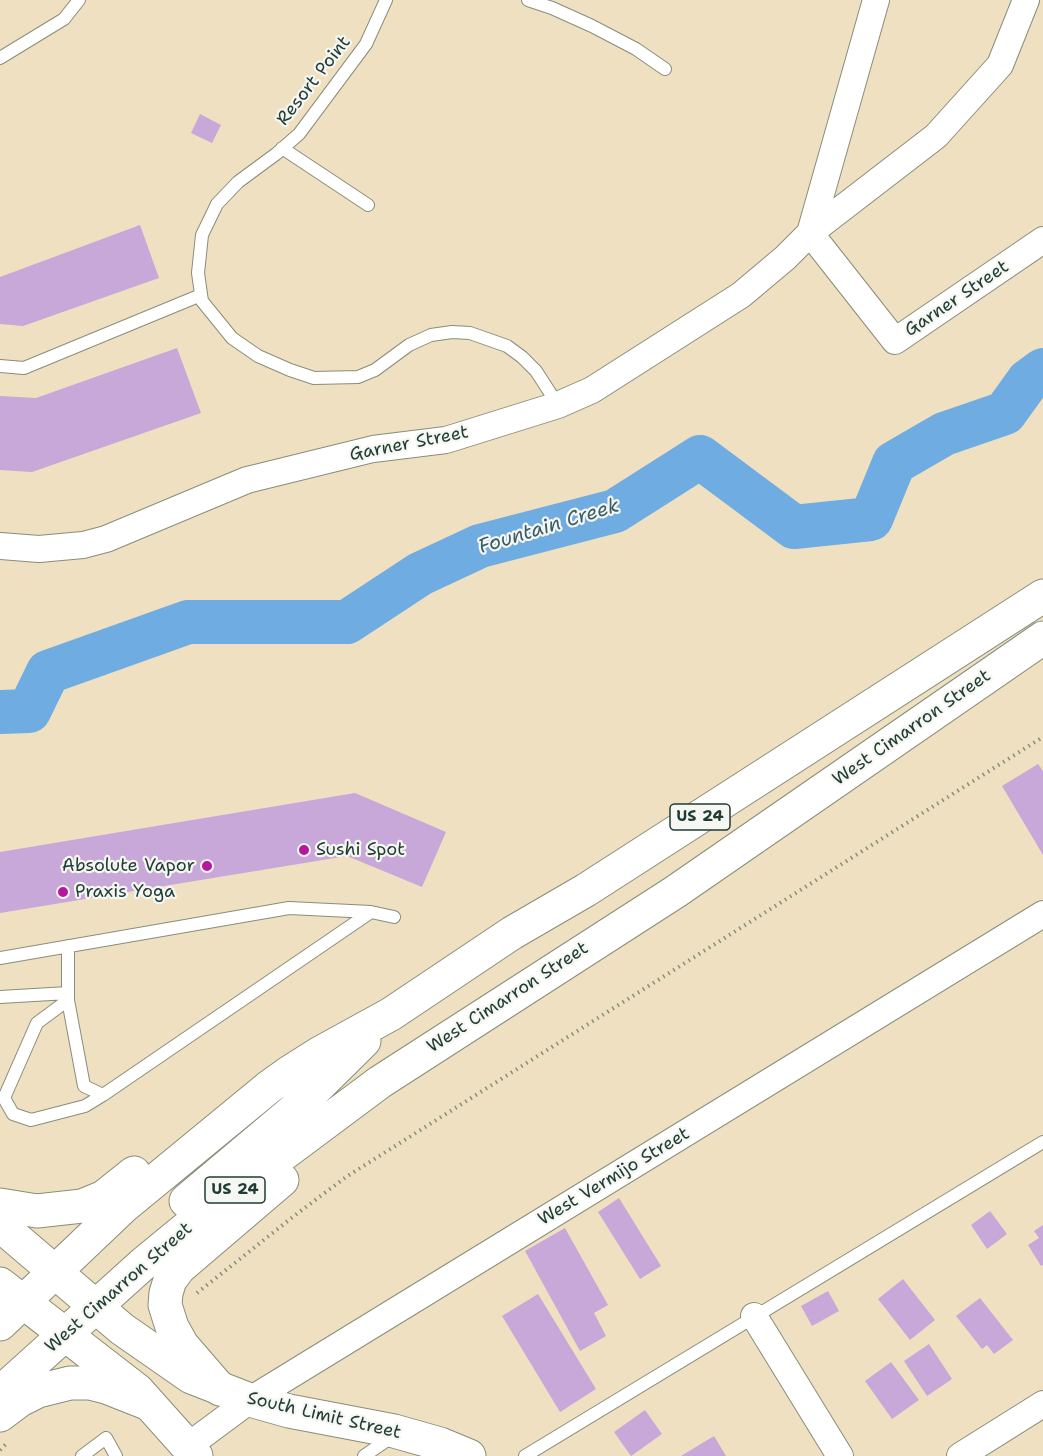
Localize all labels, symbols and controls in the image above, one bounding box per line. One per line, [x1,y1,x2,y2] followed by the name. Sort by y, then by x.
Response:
[272,32,356,130] street label: Resort Point
[901,256,1013,342] street label: Garner Street
[348,422,470,466] street label: Garner Street
[476,494,622,560] water label: Fountain Creek
[829,665,995,791] street label: West Cimarron Street
[670,804,730,830] road number: US 24
[316,839,405,861] place label: Sushi Spot
[297,843,311,857] marker: Sushi Spot
[62,855,195,877] place label: Absolute Vapor
[200,859,214,873] marker: Absolute Vapor
[75,881,175,903] place label: Praxis Yoga
[56,885,70,899] marker: Praxis Yoga
[423,938,593,1058] street label: West Cimarron Street
[534,1123,694,1231] street label: West Vermijo Street
[205,1177,265,1203] road number: US 24
[41,1218,197,1358] street label: West Cimarron Street
[245,1388,403,1444] street label: South Limit Street

